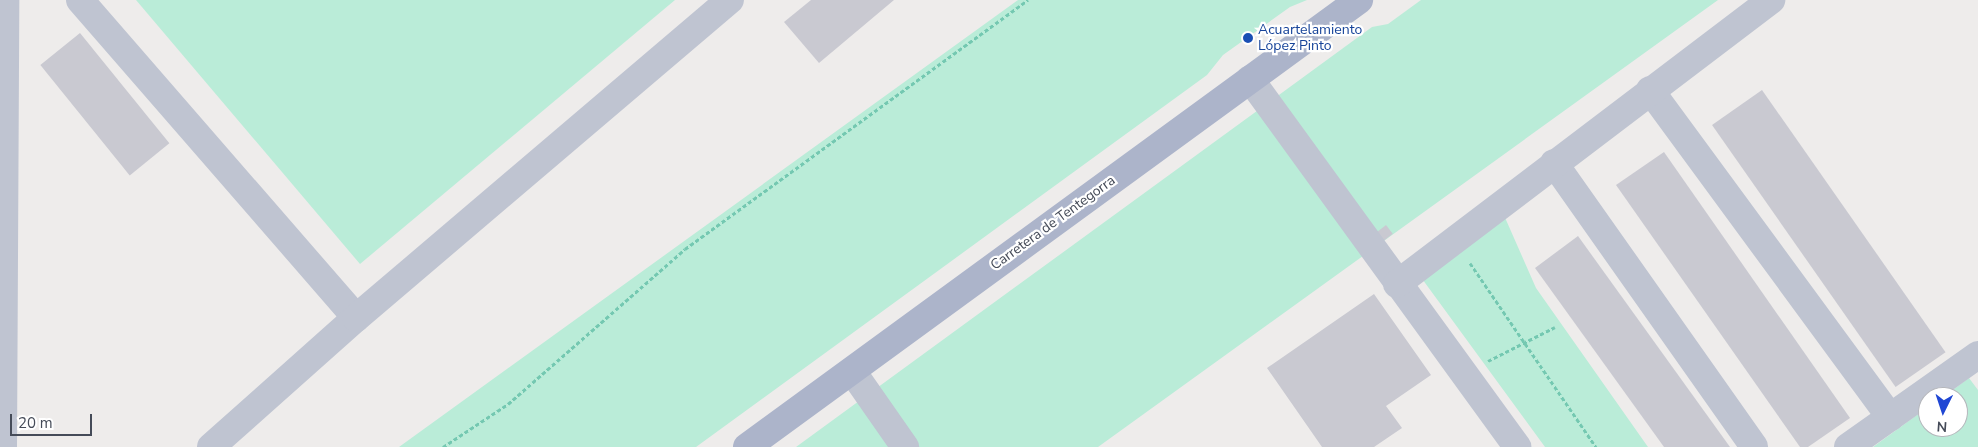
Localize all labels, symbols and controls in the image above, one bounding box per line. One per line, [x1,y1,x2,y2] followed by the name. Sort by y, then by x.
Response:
[1258,22,1362,54] place label: Acuartelamiento López Pinto
[1242,32,1254,44] marker: Acuartelamiento López Pinto
[987,172,1119,274] street label: Carretera de Tentegorra
[1918,387,1968,437] north arrow
[12,404,95,436] scale bar
[18,413,53,433] text: 20 m
[1936,417,1948,436] text: N

